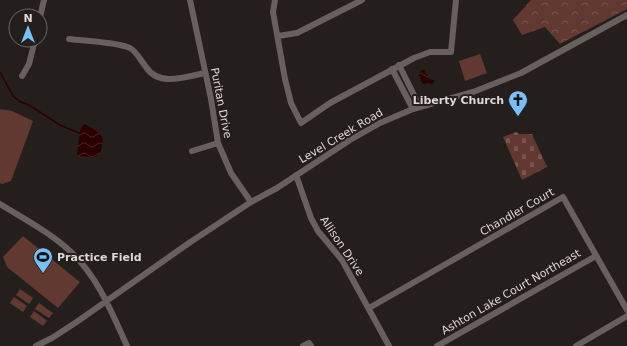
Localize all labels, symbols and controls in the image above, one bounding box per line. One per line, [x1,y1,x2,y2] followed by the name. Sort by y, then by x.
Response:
[8,8,48,48] north arrow
[23,12,33,25] text: N
[208,66,234,140] street label: Puritan Drive
[507,89,529,117] church icon: Liberty Church
[413,94,504,107] place label: Liberty Church
[297,106,385,166] street label: Level Creek Road
[478,185,557,238] street label: Chandler Court
[317,214,367,278] street label: Allison Drive
[32,246,54,274] sports icon: Practice Field
[439,246,584,337] street label: Ashton Lake Court Northeast
[57,251,142,264] place label: Practice Field

